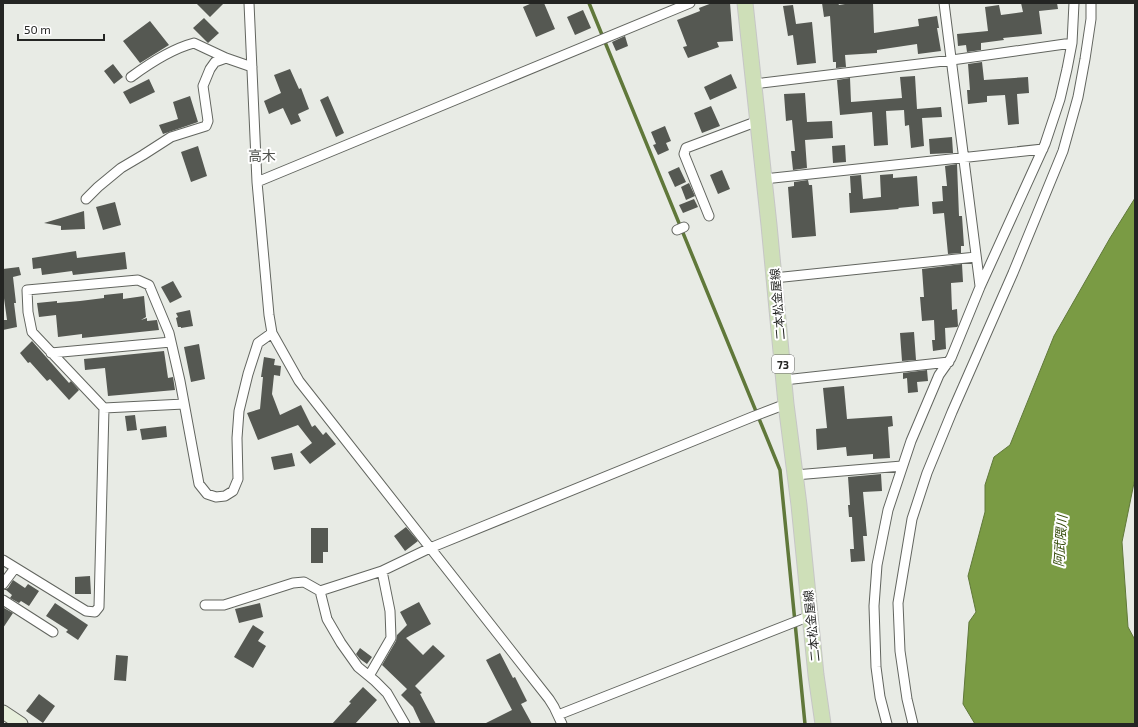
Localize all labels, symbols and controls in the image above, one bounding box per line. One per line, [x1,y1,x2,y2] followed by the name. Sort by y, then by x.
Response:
[18,16,104,42] scale bar
[24,22,51,36] text: 50 m
[248,147,276,164] district label: 高木
[767,268,787,340] street label: 二本松金屋線
[772,355,794,373] road number: 73
[1050,513,1070,568] water label: 阿武隈川
[800,589,822,663] street label: 二本松金屋線

